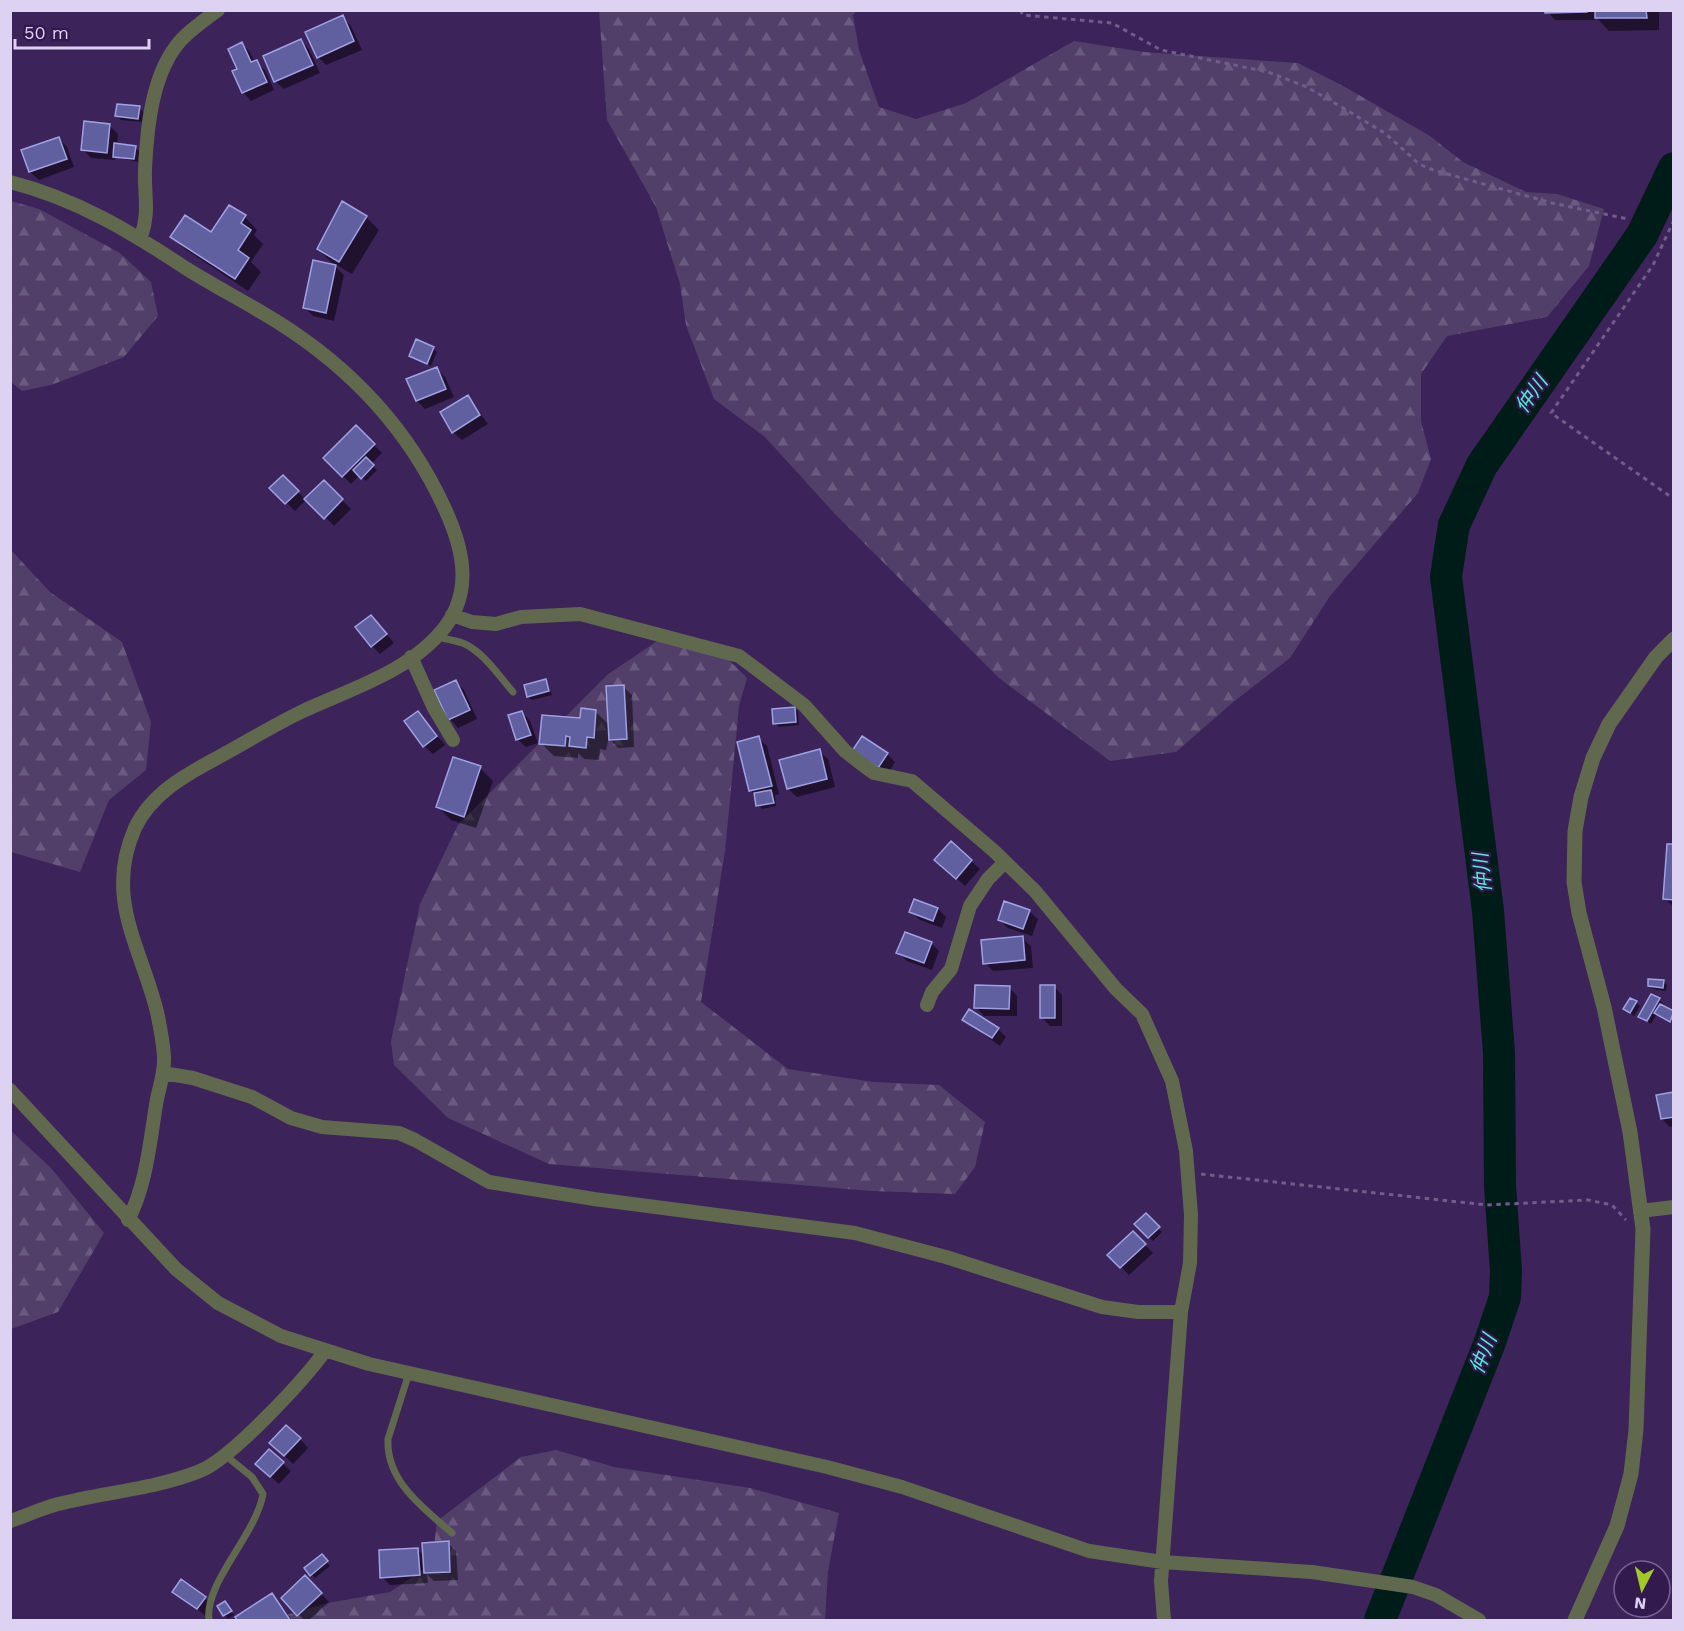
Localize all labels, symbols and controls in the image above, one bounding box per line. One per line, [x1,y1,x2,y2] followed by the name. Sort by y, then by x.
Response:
[15,12,148,50] scale bar
[24,22,69,43] text: 50 m
[1510,369,1553,417] water label: 仲川
[1468,850,1496,894] water label: 仲川
[1465,1329,1502,1377] water label: 仲川
[1612,1559,1672,1619] north arrow
[1633,1593,1647,1614] text: N

